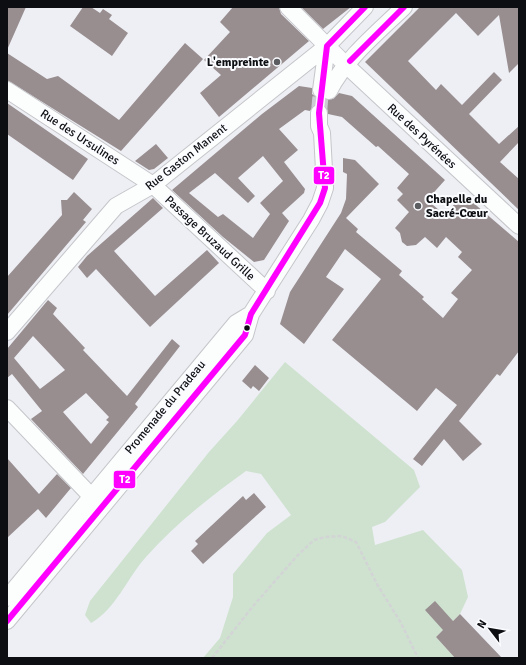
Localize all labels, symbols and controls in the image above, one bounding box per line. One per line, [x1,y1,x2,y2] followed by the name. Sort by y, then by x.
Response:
[207,55,269,70] place label: L'empreinte
[272,57,282,67] marker: L'empreinte
[384,101,459,172] street label: Rue des Pyrénées
[37,106,122,169] street label: Rue des Ursulines
[142,121,230,194] street label: Rue Gaston Manent
[313,166,335,185] line badge: T2
[318,169,330,182] text: T2
[426,192,488,221] place label: Chapelle du Sacré-Cœur
[162,193,258,284] street label: Passage Bruzaud Grille
[413,201,423,211] marker: Chapelle du Sacré-Cœur
[242,323,252,333] unlabelled marker
[122,357,209,457] street label: Promenade du Pradeau
[113,470,136,489] line badge: T2
[119,473,131,486] text: T2
[470,609,510,649] north arrow
[474,617,489,631] text: N

